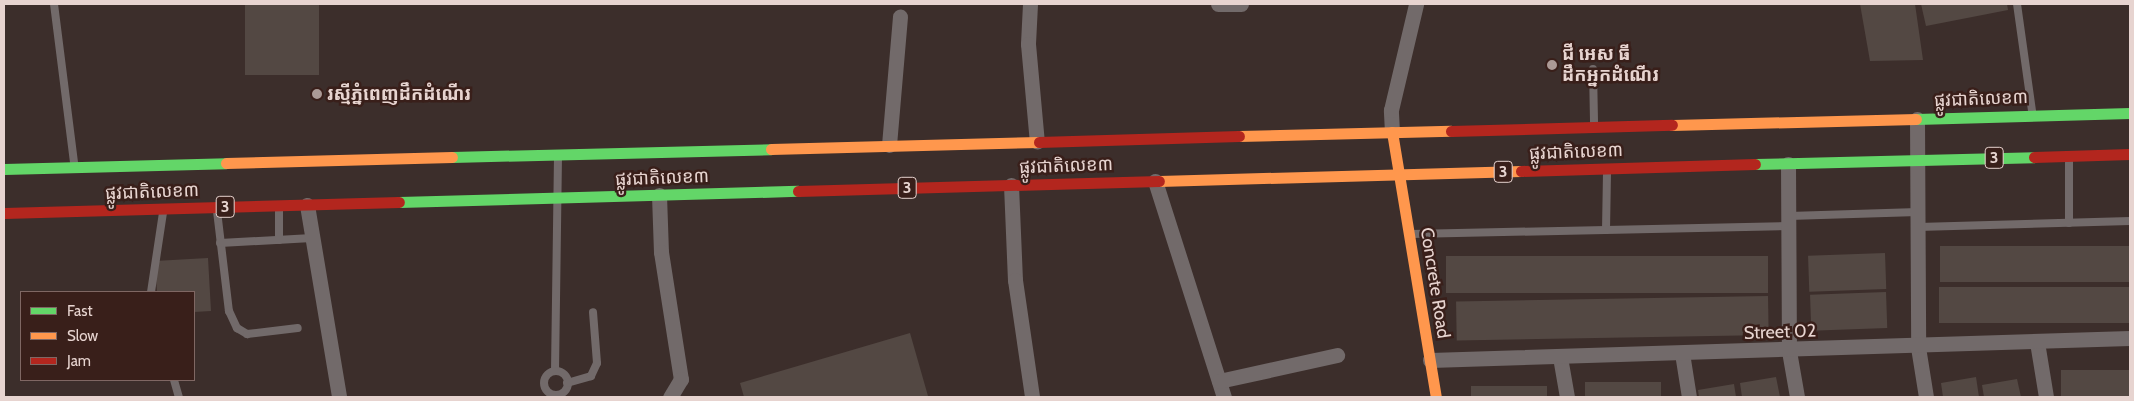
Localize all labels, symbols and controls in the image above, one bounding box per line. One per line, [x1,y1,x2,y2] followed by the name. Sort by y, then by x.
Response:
[1562,44,1659,86] place label: ជី អេស ធី ដឹកអ្នកដំណើរ
[1546,59,1558,71] marker: ជី អេស ធី ដឹកអ្នកដំណើរ
[327,83,471,105] place label: រស្មីភ្នំពេញដឹកដំណើរ
[1934,87,2028,111] street label: ផ្លូវជាតិលេខ៣
[311,88,323,100] marker: រស្មីភ្នំពេញដឹកដំណើរ
[1529,140,1623,164] street label: ផ្លូវជាតិលេខ៣
[1984,144,2004,172] road number: 3
[1019,154,1113,178] street label: ផ្លូវជាតិលេខ៣
[1493,158,1513,186] road number: 3
[615,166,709,190] street label: ផ្លូវជាតិលេខ៣
[897,174,917,202] road number: 3
[105,180,199,204] street label: ផ្លូវជាតិលេខ៣
[215,193,235,220] road number: 3
[1416,226,1454,340] street label: Concrete Road
[20,291,195,381] legend
[67,302,92,320] text: Fast
[1743,320,1817,344] street label: Street 02
[67,327,98,345] text: Slow
[67,352,91,370] text: Jam

